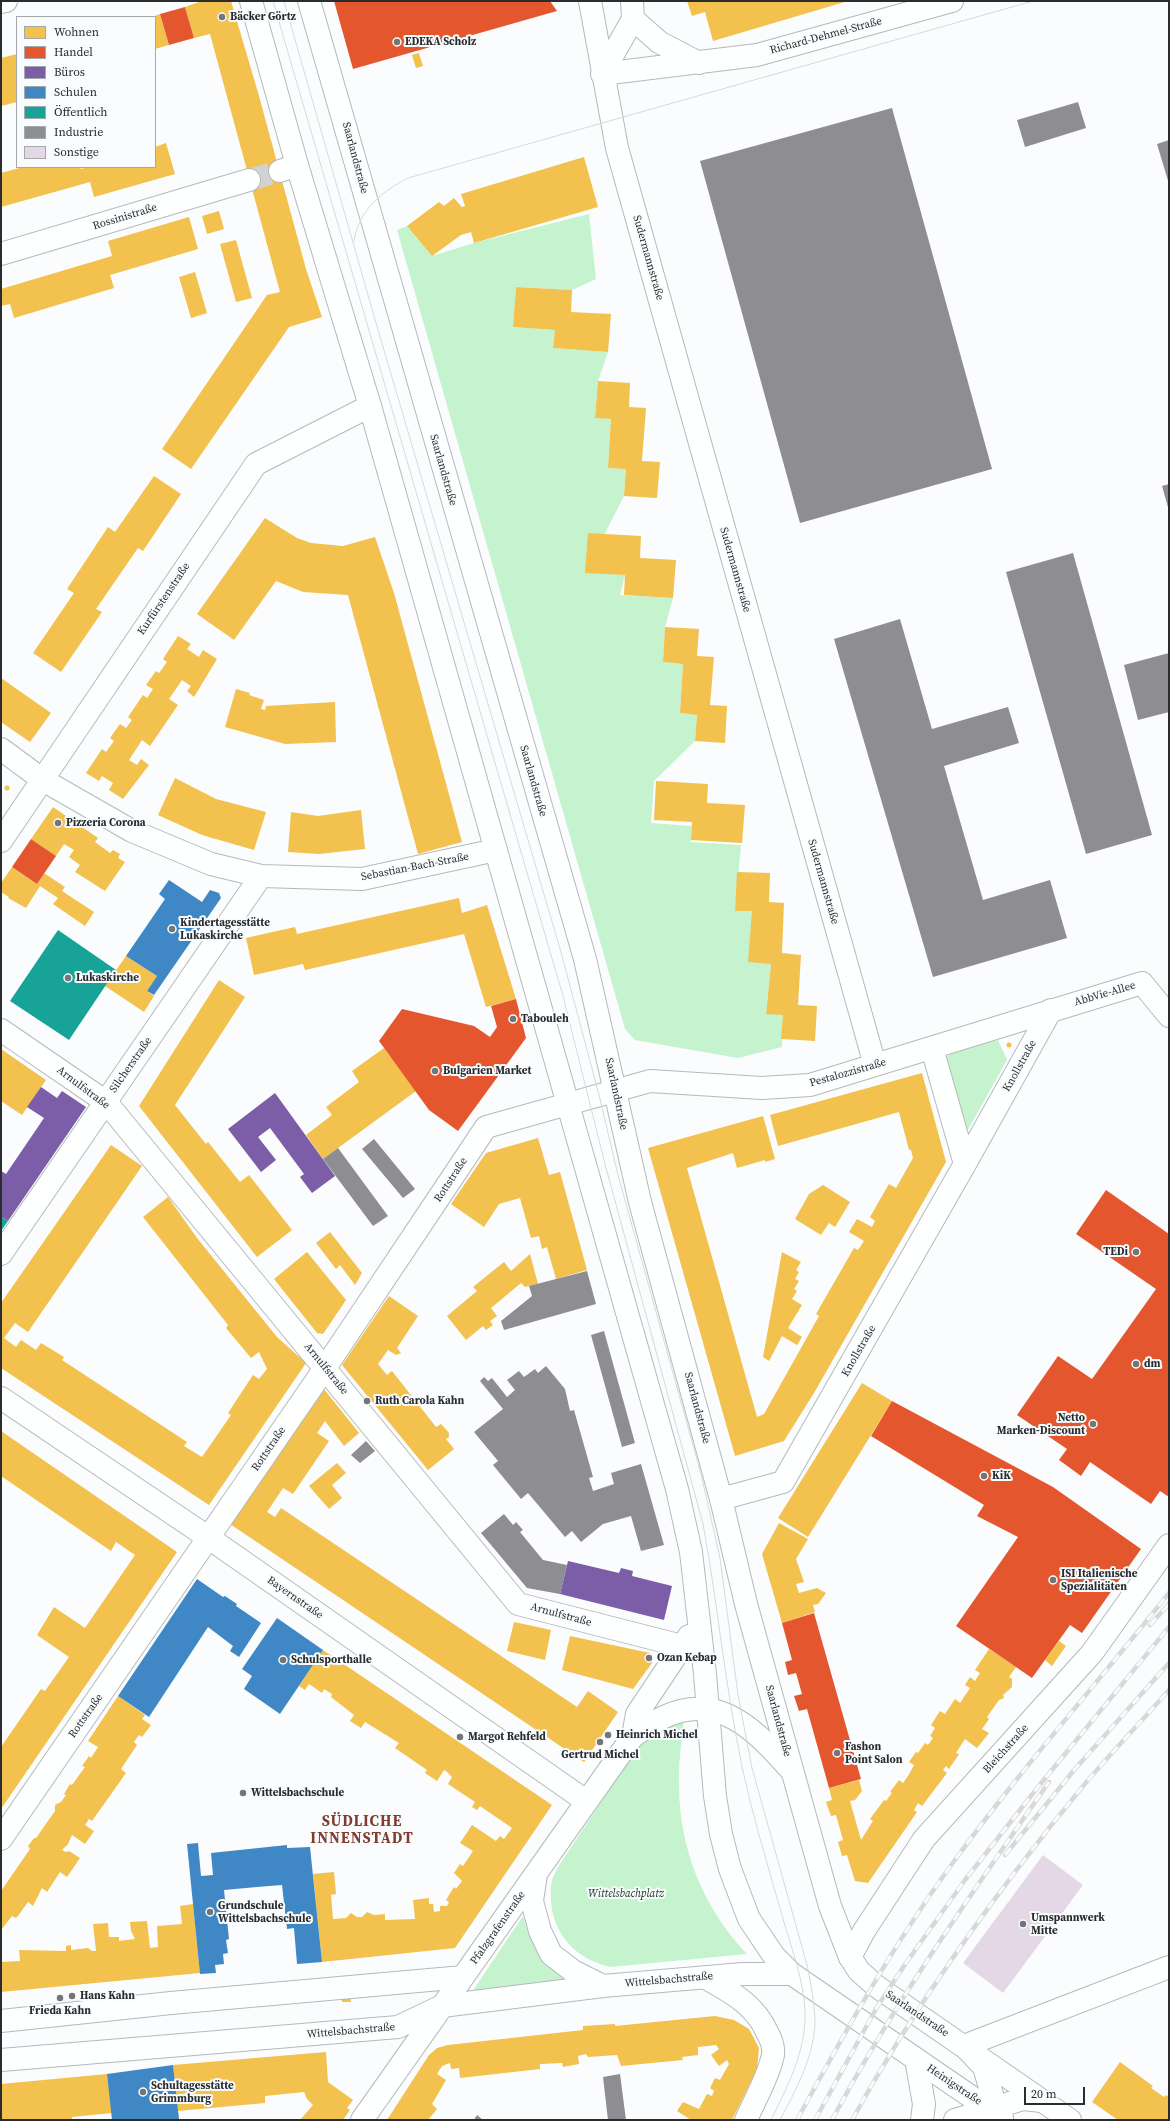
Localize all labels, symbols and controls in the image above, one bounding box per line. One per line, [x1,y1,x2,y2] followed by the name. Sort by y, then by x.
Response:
[230,10,296,24] place label: Bäcker Görtz
[217,12,227,22] marker: Bäcker Görtz
[769,15,883,57] street label: Richard-Dehmel-Straße
[16,16,156,168] legend
[54,24,99,40] text: Wohnen
[405,35,476,49] place label: EDEKA Scholz
[392,37,402,47] marker: EDEKA Scholz
[54,44,93,60] text: Handel
[54,64,85,80] text: Büros
[54,84,97,100] text: Schulen
[54,104,108,120] text: Öffentlich
[339,121,371,195] street label: Saarlandstraße
[54,124,103,140] text: Industrie
[54,144,99,160] text: Sonstige
[91,201,159,233] street label: Rossinistraße
[630,214,666,302] street label: Sudermannstraße
[427,433,459,507] street label: Saarlandstraße
[717,526,753,614] street label: Sudermannstraße
[135,560,193,638] street label: Kurfürstenstraße
[517,744,549,818] street label: Saarlandstraße
[66,816,146,830] place label: Pizzeria Corona
[53,818,63,828] marker: Pizzeria Corona
[805,838,841,926] street label: Sudermannstraße
[360,850,470,884] street label: Sebastian-Bach-Straße
[180,916,270,942] place label: Kindertagesstätte Lukaskirche
[167,924,177,934] marker: Kindertagesstätte Lukaskirche
[76,971,139,985] place label: Lukaskirche
[63,973,73,983] marker: Lukaskirche
[1073,979,1137,1009] street label: AbbVie-Allee
[521,1012,569,1026] place label: Tabouleh
[508,1014,518,1024] marker: Tabouleh
[107,1035,155,1095] street label: Silcherstraße
[1000,1038,1040,1094] street label: Knollstraße
[808,1056,888,1090] street label: Pestalozzistraße
[602,1057,630,1131] street label: Saarlandstraße
[54,1064,112,1112] street label: Arnulfstraße
[443,1064,532,1078] place label: Bulgarien Market
[430,1066,440,1076] marker: Bulgarien Market
[432,1155,470,1205] street label: Rottstraße
[1103,1245,1128,1259] place label: TEDi
[1131,1247,1141,1257] marker: TEDi
[839,1323,879,1379] street label: Knollstraße
[301,1340,351,1398] street label: Arnulfstraße
[1144,1357,1161,1371] place label: dm
[1131,1359,1141,1369] marker: dm
[681,1371,713,1445] street label: Saarlandstraße
[375,1394,464,1408] place label: Ruth Carola Kahn
[362,1396,372,1406] marker: Ruth Carola Kahn
[997,1411,1085,1437] place label: Netto Marken-Discount
[1088,1419,1098,1429] marker: Netto Marken-Discount
[249,1424,289,1474] street label: Rottstraße
[992,1469,1011,1483] place label: KiK
[979,1471,989,1481] marker: KiK
[1061,1567,1138,1593] place label: ISI Italienische Spezialitäten
[264,1574,326,1622] street label: Bayernstraße
[1048,1575,1058,1585] marker: ISI Italienische Spezialitäten
[529,1601,593,1629] street label: Arnulfstraße
[657,1651,717,1665] place label: Ozan Kebap
[291,1653,372,1667] place label: Schulsporthalle
[644,1653,654,1663] marker: Ozan Kebap
[278,1655,288,1665] marker: Schulsporthalle
[762,1684,794,1758] street label: Saarlandstraße
[66,1691,106,1741] street label: Rottstraße
[981,1722,1031,1776] street label: Bleichstraße
[616,1728,698,1742] place label: Heinrich Michel
[468,1730,546,1744] place label: Margot Rehfeld
[603,1730,613,1740] marker: Heinrich Michel
[455,1732,465,1742] marker: Margot Rehfeld
[595,1737,605,1747] marker: Gertrud Michel
[845,1740,903,1766] place label: Fashon Point Salon
[561,1748,639,1762] place label: Gertrud Michel
[832,1748,842,1758] marker: Fashon Point Salon
[251,1786,344,1800] place label: Wittelsbachschule
[238,1788,248,1798] marker: Wittelsbachschule
[310,1813,414,1848] district label: SÜDLICHE INNENSTADT
[588,1887,664,1901] park label: Wittelsbachplatz
[468,1889,528,1967] street label: Pfalzgrafenstraße
[218,1899,311,1925] place label: Grundschule Wittelsbachschule
[205,1907,215,1917] marker: Grundschule Wittelsbachschule
[1031,1911,1105,1937] place label: Umspannwerk Mitte
[1018,1919,1028,1929] marker: Umspannwerk Mitte
[624,1970,714,1990] street label: Wittelsbachstraße
[883,1988,951,2040] street label: Saarlandstraße
[80,1989,135,2003] place label: Hans Kahn
[67,1991,77,2001] marker: Hans Kahn
[55,1993,65,2003] marker: Frieda Kahn
[29,2004,91,2018] place label: Frieda Kahn
[306,2021,396,2041] street label: Wittelsbachstraße
[924,2062,984,2108] street label: Heinigstraße
[151,2079,234,2105] place label: Schultagesstätte Grimmburg
[1026,2079,1087,2105] scale bar
[1031,2086,1057,2102] text: 20 m
[138,2087,148,2097] marker: Schultagesstätte Grimmburg

